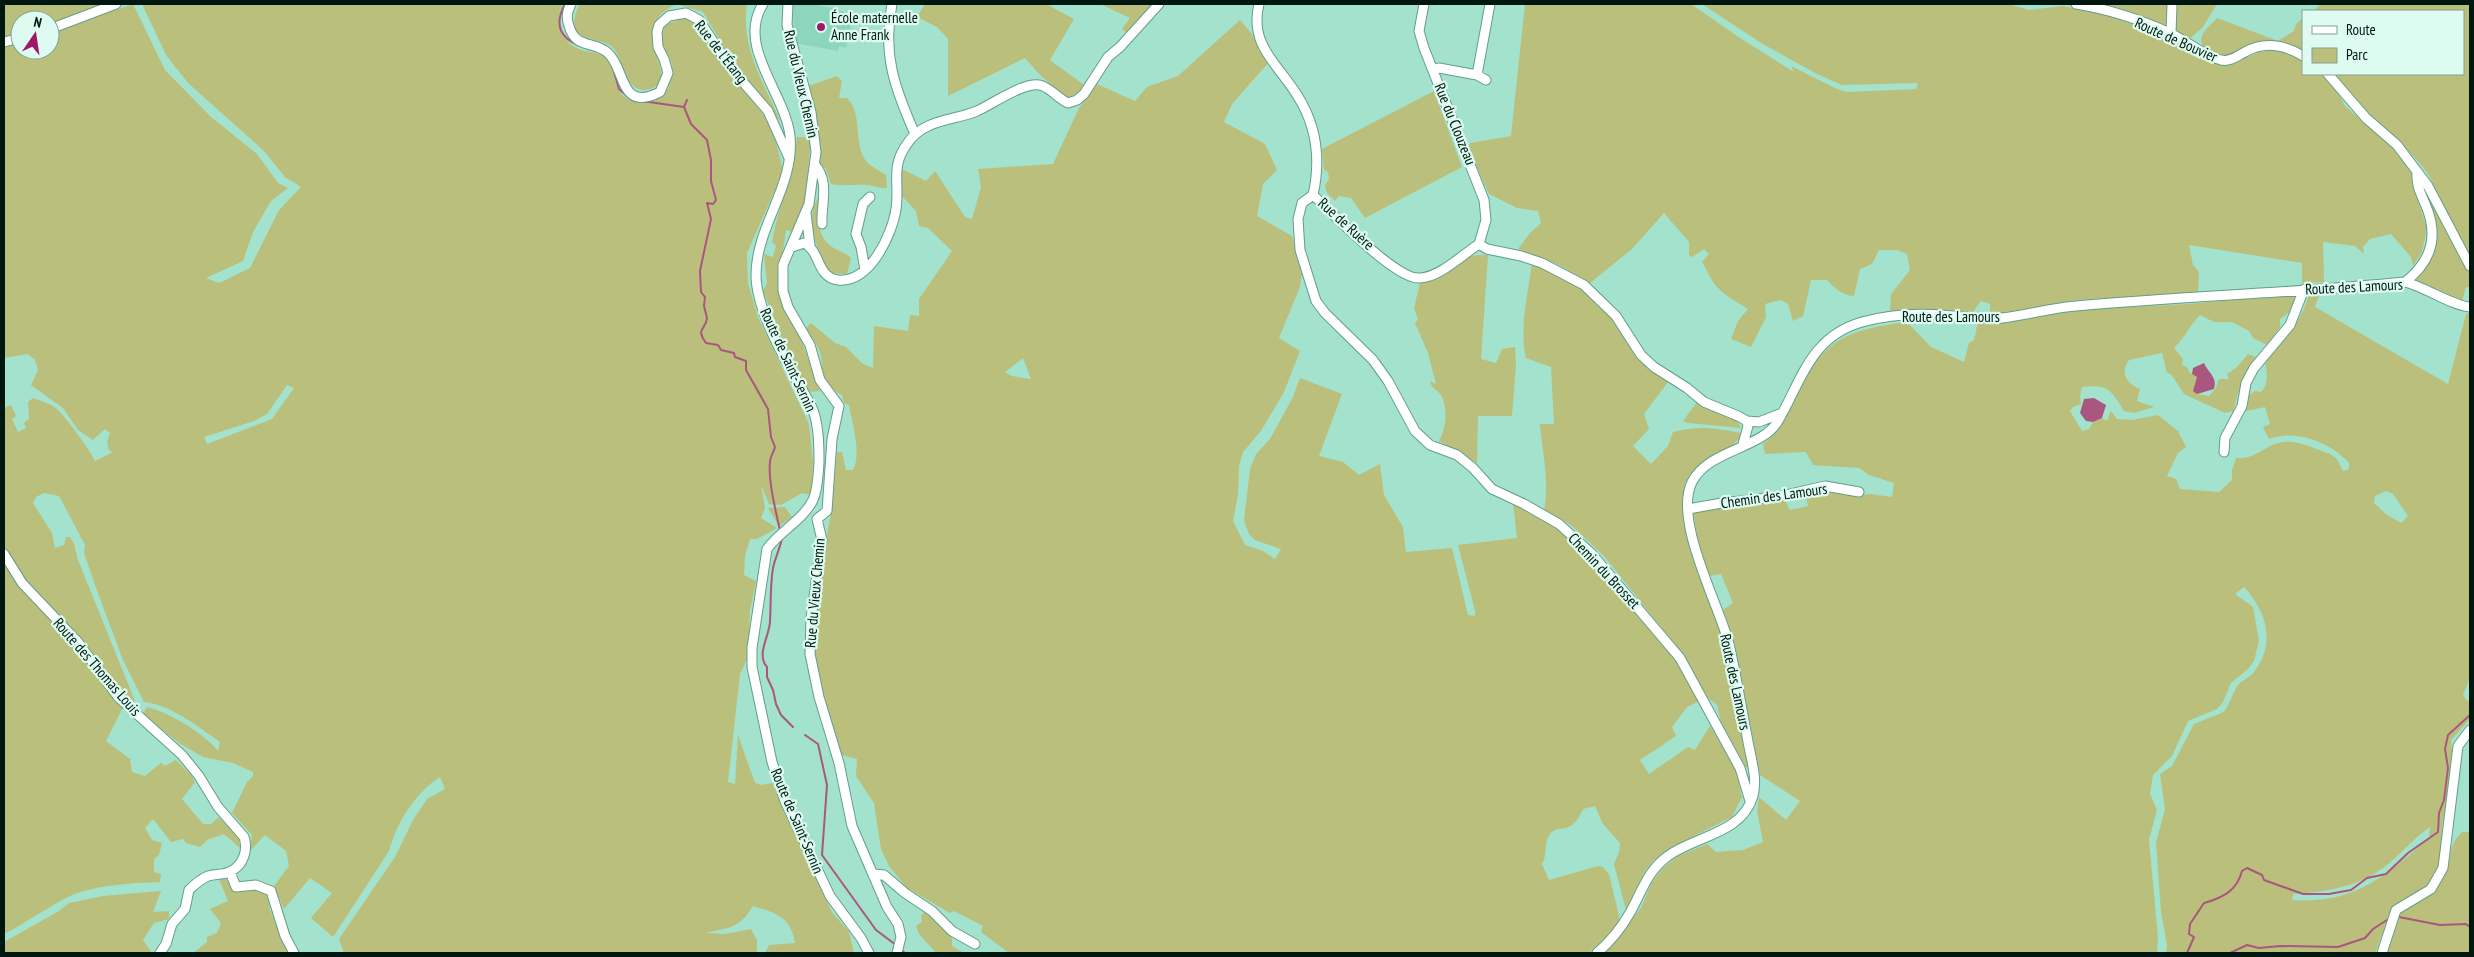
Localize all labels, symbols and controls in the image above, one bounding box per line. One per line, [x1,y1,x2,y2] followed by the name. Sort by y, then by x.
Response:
[831,8,918,44] place label: École maternelle Anne Frank
[10,10,60,60] north arrow
[2302,10,2464,75] legend
[32,13,44,32] text: N
[2132,13,2221,67] street label: Route de Bouvier
[691,16,752,87] street label: Rue de l'Étang
[2346,20,2376,39] text: Route
[815,21,827,33] marker: École maternelle Anne Frank
[780,28,823,140] street label: Rue du Vieux Chemin
[2346,45,2368,64] text: Parc
[1430,80,1480,168] street label: Rue du Clouzeau
[1314,193,1378,254] street label: Rue de Ruère
[2305,274,2403,299] street label: Route des Lamours
[756,305,821,415] street label: Route de Saint-Sernin
[1902,307,2000,326] street label: Route des Lamours
[1719,479,1828,512] street label: Chemin des Lamours
[1564,529,1644,613] street label: Chemin du Brosset
[800,537,829,649] street label: Rue du Vieux Chemin
[49,614,145,720] street label: Route des Thomas Louis
[1716,632,1755,732] street label: Route des Lamours
[767,765,828,876] street label: Route de Saint-Sernin

